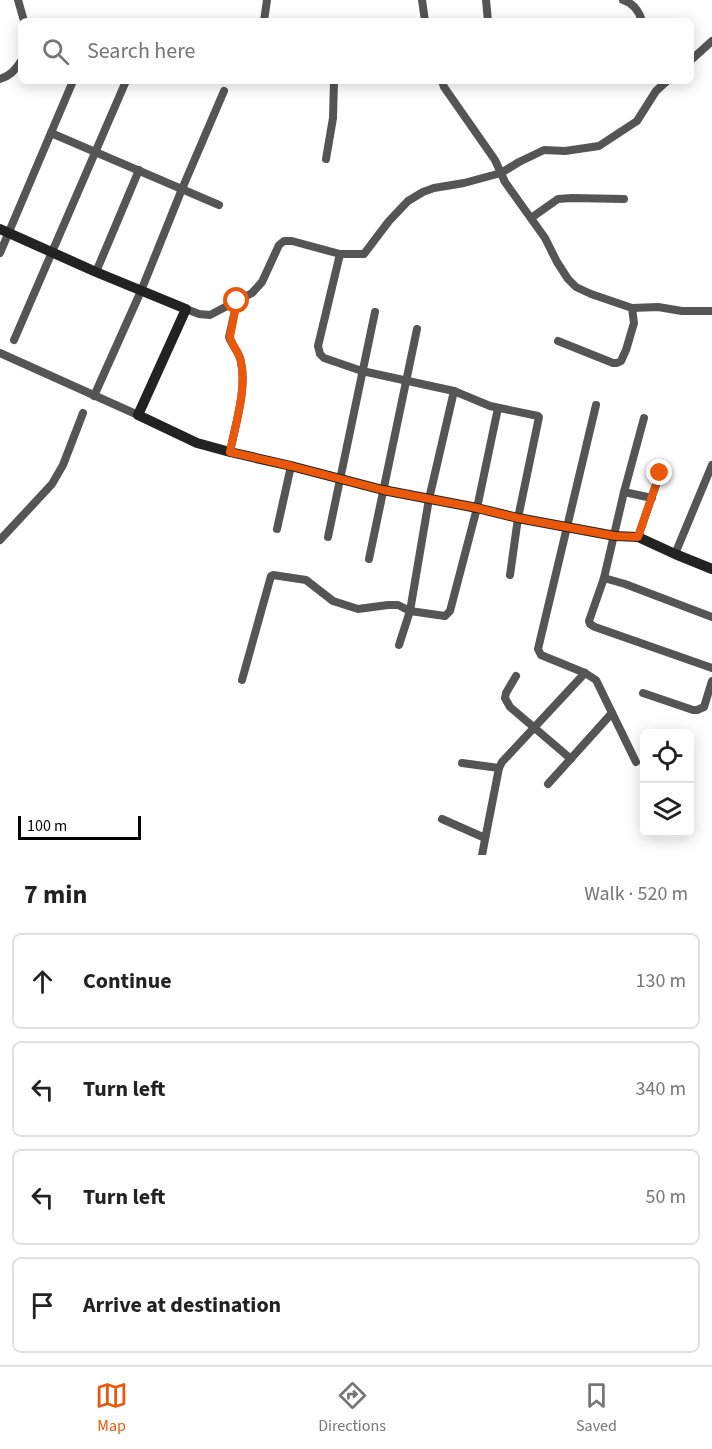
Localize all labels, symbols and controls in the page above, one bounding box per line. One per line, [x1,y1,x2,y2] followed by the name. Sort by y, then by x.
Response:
[18,18,694,84] search box
[39,35,72,68] icon: search
[87,35,195,67] text: Search here
[223,287,249,313] route start
[646,459,672,485] route end
[640,729,694,837] map controls
[640,729,694,783] button: locate
[640,783,694,837] button: layers
[18,813,141,840] scale bar
[27,815,67,837] text: 100 m
[24,876,87,913] text: 7 min
[584,880,688,908] text: Walk · 520 m
[26,965,59,998] icon: ahead
[83,965,172,997] text: Continue
[636,967,686,995] text: 130 m
[26,1073,59,1106] icon: left
[83,1073,165,1105] text: Turn left
[636,1075,686,1103] text: 340 m
[26,1181,59,1214] icon: left
[83,1181,165,1213] text: Turn left
[646,1183,686,1211] text: 50 m
[26,1289,59,1322] icon: arrive
[83,1289,281,1321] text: Arrive at destination
[95,1379,128,1437] tab: Map
[318,1379,386,1437] tab: Directions
[576,1379,617,1437] tab: Saved

